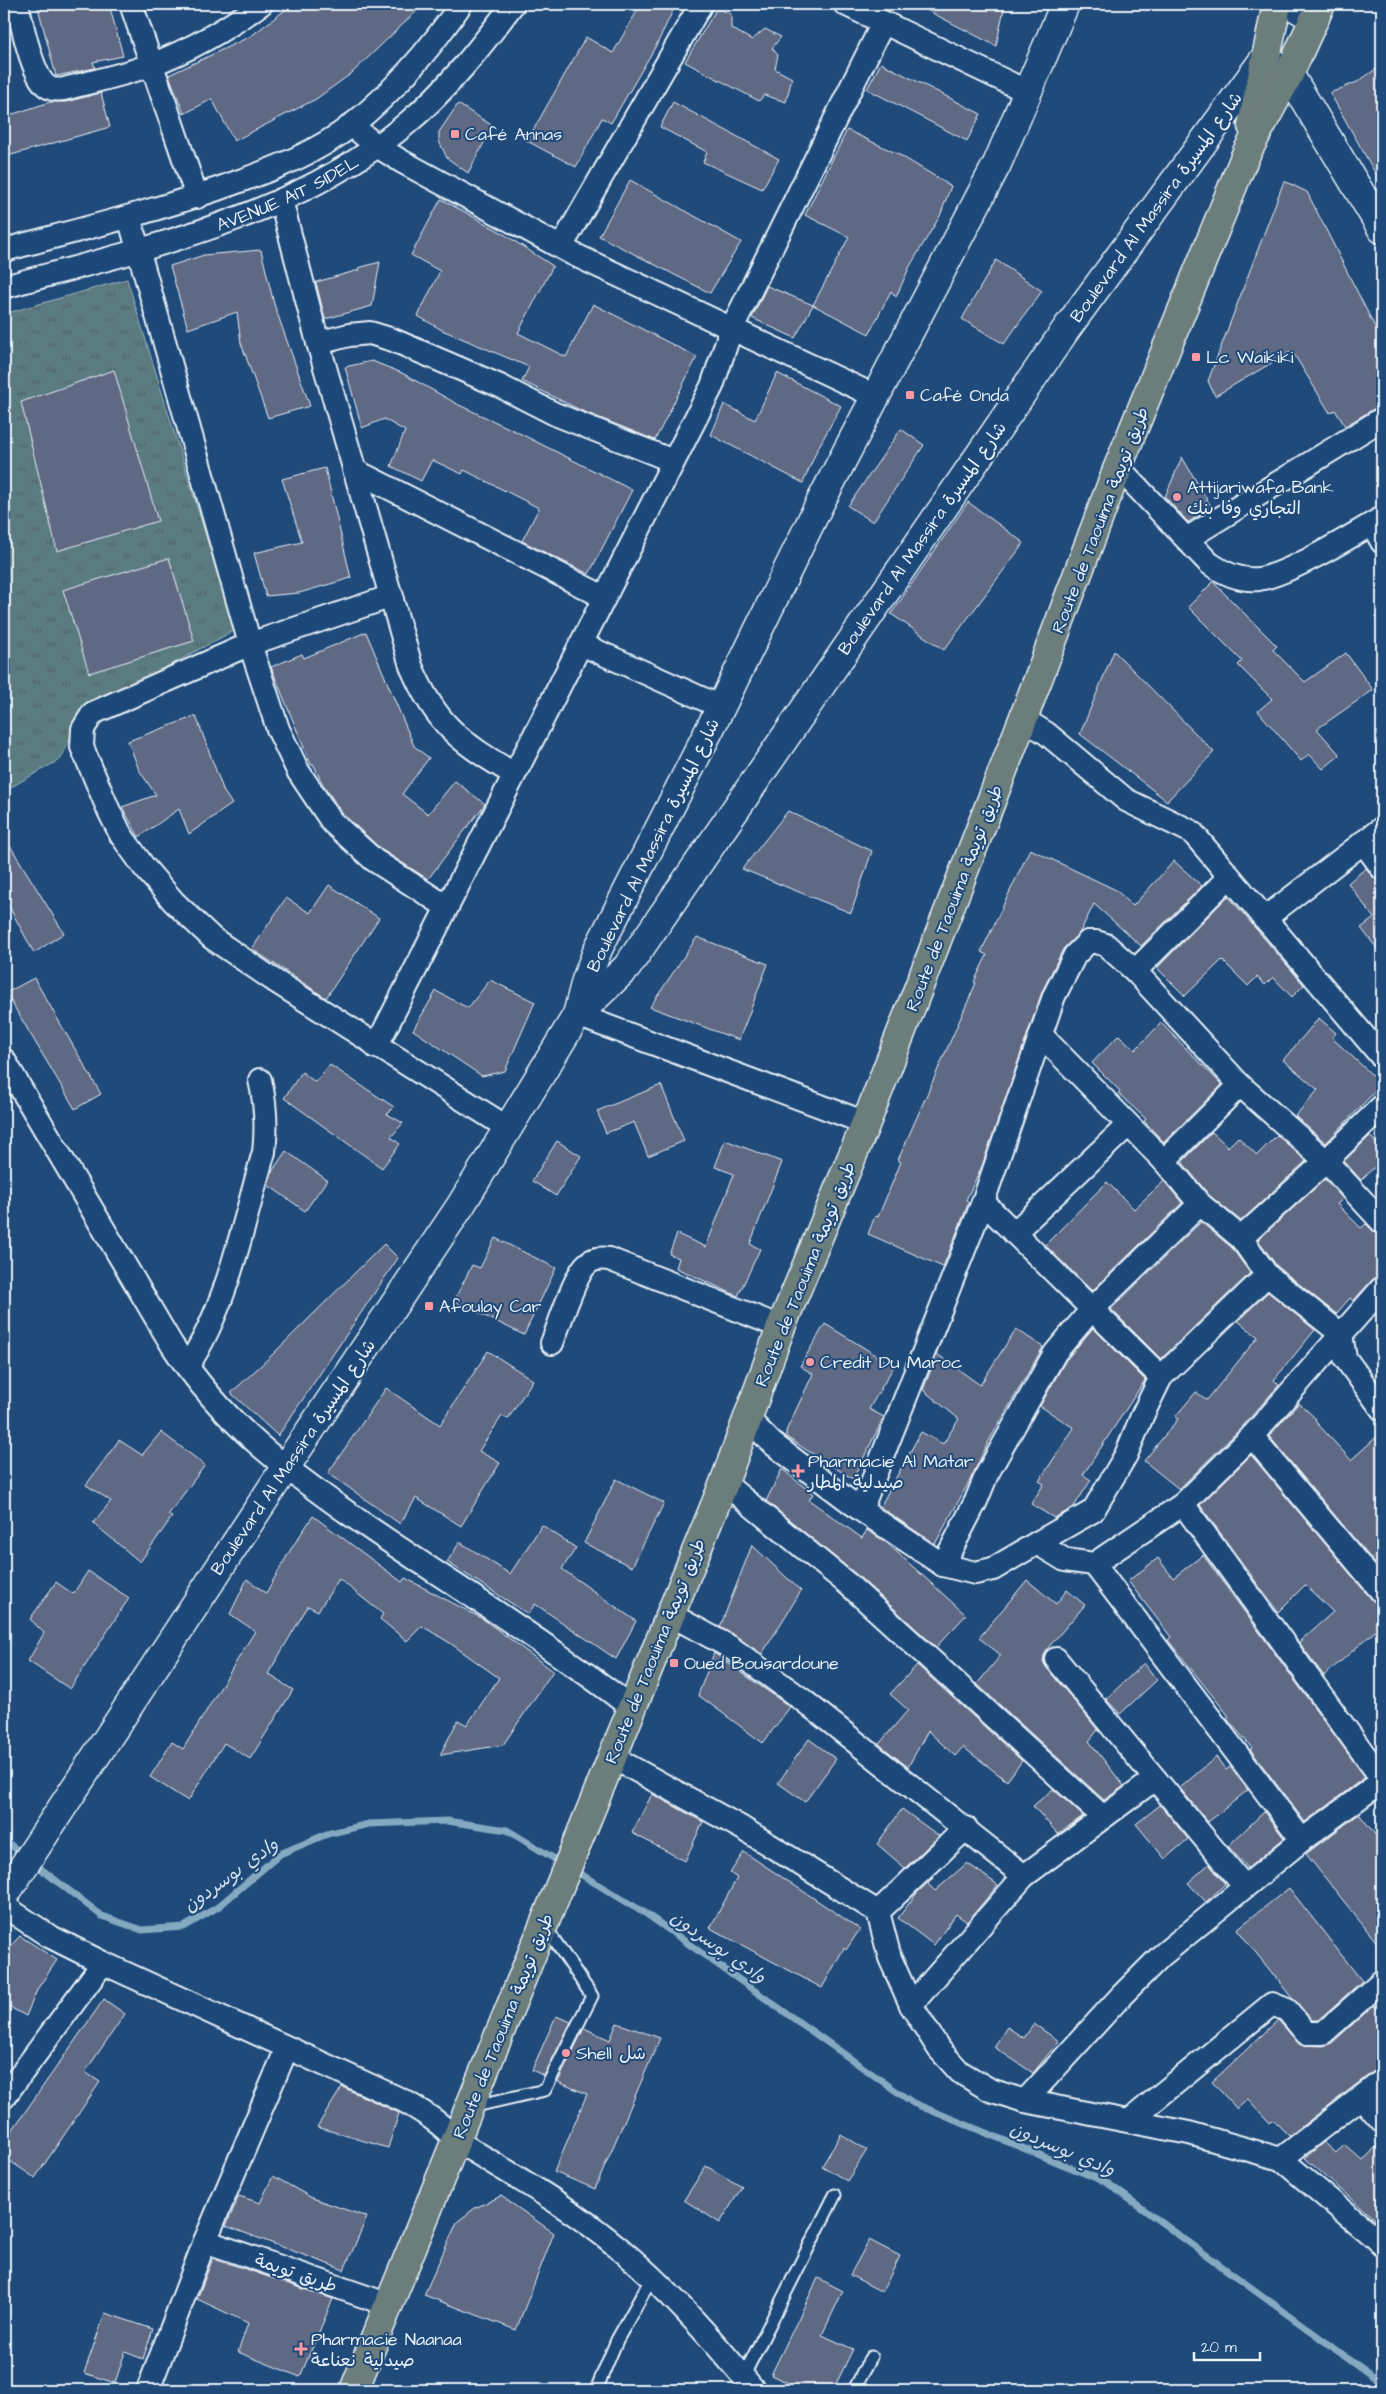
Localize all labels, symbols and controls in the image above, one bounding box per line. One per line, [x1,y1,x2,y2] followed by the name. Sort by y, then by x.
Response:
[1064,87,1249,328] street label: Boulevard Al Massira شارع المسيرة
[465,122,562,147] place label: Café Annas
[449,128,461,140] marker: Café Annas
[213,150,364,238] street label: AVENUE AIT SIDEL
[1206,345,1294,370] place label: Lc Waikiki
[1190,351,1202,363] marker: Lc Waikiki
[920,383,1009,408] place label: Café Onda
[904,389,916,401] marker: Café Onda
[1046,403,1155,637] street label: Route de Taouima طريق تويمة
[832,417,1013,660] street label: Boulevard Al Massira شارع المسيرة
[1187,475,1334,521] place label: Attijariwafa Bank التجاري وفا بنك
[1171,491,1183,503] marker: Attijariwafa Bank التجاري وفا بنك
[581,714,726,976] street label: Boulevard Al Massira شارع المسيرة
[900,781,1009,1015] street label: Route de Taouima طريق تويمة
[749,1158,862,1391] street label: Route de Taouima طريق تويمة
[439,1294,541,1320] place label: Afoulay Car
[423,1300,435,1312] marker: Afoulay Car
[205,1334,382,1580] street label: Boulevard Al Massira شارع المسيرة
[820,1350,962,1375] place label: Credit Du Maroc
[804,1356,816,1368] marker: Credit Du Maroc
[806,1449,974,1495] place label: Pharmacie Al Matar صيدلية المطار
[792,1465,804,1477] marker: Pharmacie Al Matar صيدلية المطار
[599,1535,712,1768] street label: Route de Taouima طريق تويمة
[684,1651,839,1676] place label: Oued Bousardoune
[668,1657,680,1669] marker: Oued Bousardoune
[178,1831,284,1919] water label: وادي بوسردون
[665,1904,772,1990] water label: وادي بوسردون
[447,1910,560,2143] street label: Route de Taouima طريق تويمة
[576,2041,646,2066] place label: Shell شل
[560,2047,572,2059] marker: Shell شل
[1006,2115,1119,2184] water label: وادي بوسردون
[251,2248,340,2299] street label: طريق تويمة
[311,2327,462,2373] place label: Pharmacie Naanaa صيدلية نعناعة
[1194,2329,1260,2361] scale bar
[1201,2337,1237,2358] text: 20 m
[295,2343,307,2355] marker: Pharmacie Naanaa صيدلية نعناعة

